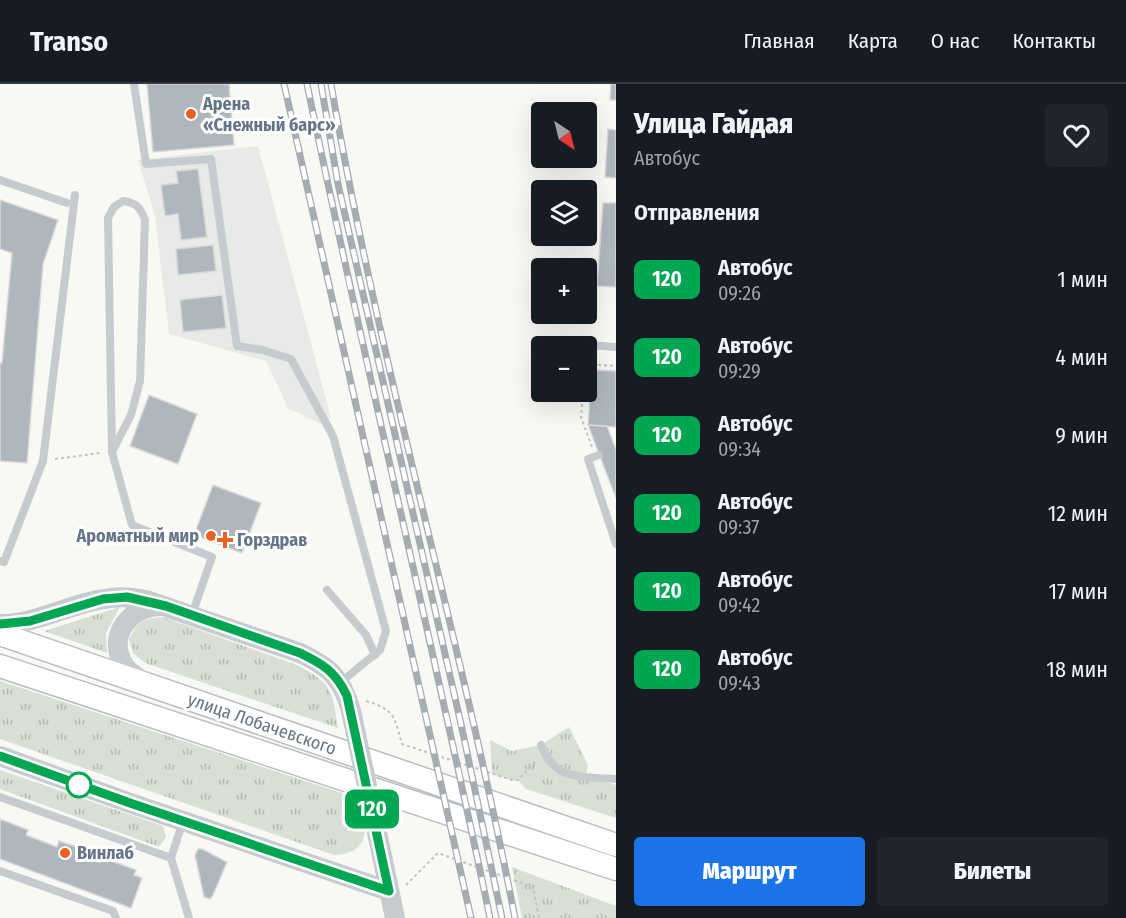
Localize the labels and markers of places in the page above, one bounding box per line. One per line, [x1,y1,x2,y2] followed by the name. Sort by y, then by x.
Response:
[202,93,335,136] place label: Арена «Снежный барс»
[184,107,198,121] marker: Арена «Снежный барс»
[76,525,199,547] place label: Ароматный мир
[204,529,218,543] marker: Ароматный мир
[237,529,307,551] place label: Горздрав
[218,533,232,547] marker: Горздрав
[66,772,92,798] unlabelled marker
[77,842,134,864] place label: Винлаб
[58,846,72,860] marker: Винлаб

